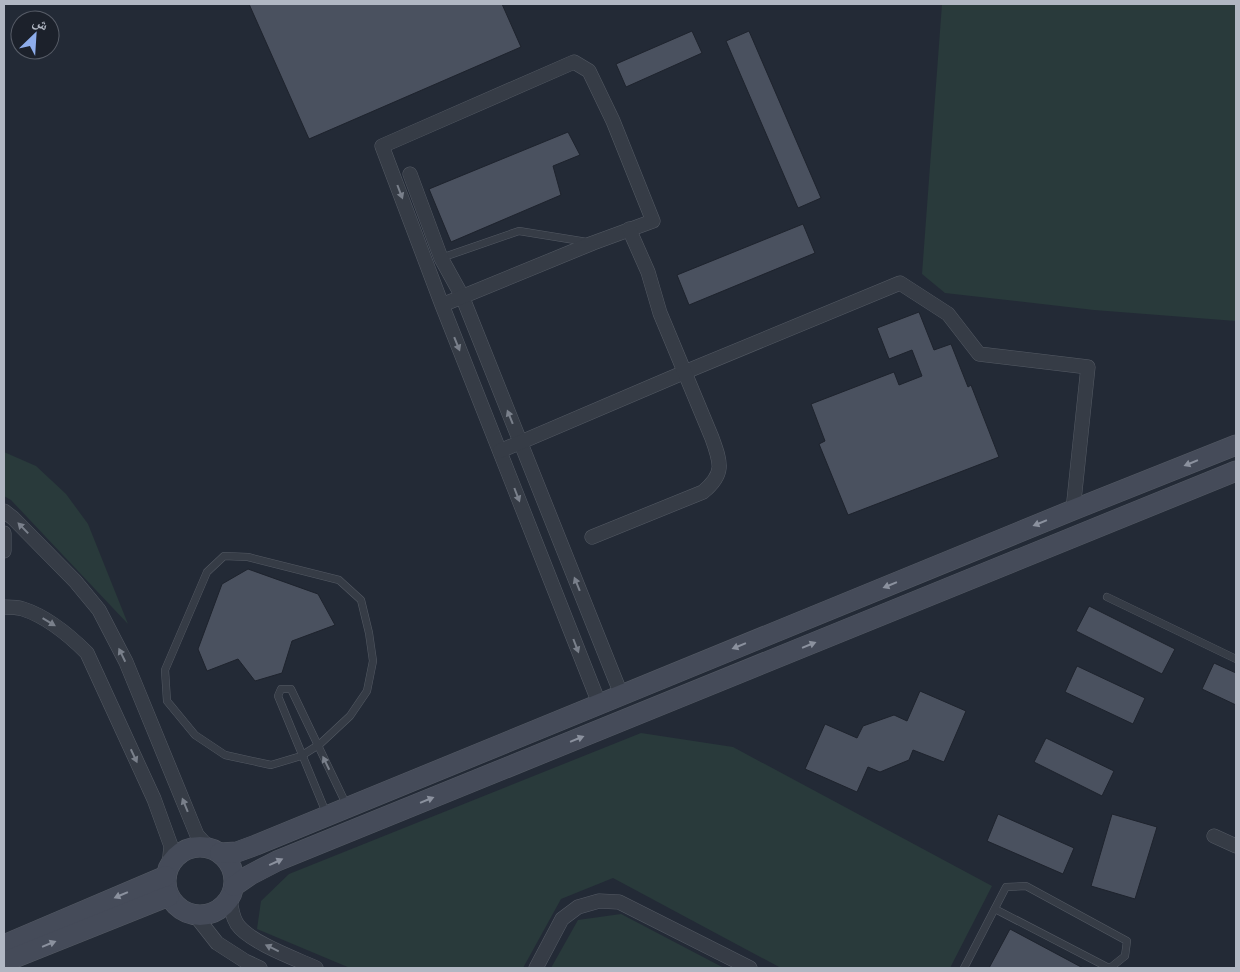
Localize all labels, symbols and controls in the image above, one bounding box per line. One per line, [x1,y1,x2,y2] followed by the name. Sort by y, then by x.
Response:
[10,10,60,60] north arrow
[30,13,51,35] text: ش
[396,185,404,200] one-way arrow
[454,337,462,351] one-way arrow
[506,410,514,424] one-way arrow
[1184,459,1198,467] one-way arrow
[513,488,521,503] one-way arrow
[1032,519,1047,527] one-way arrow
[17,522,29,534] one-way arrow
[573,577,581,591] one-way arrow
[883,581,897,589] one-way arrow
[43,617,56,626] one-way arrow
[573,639,581,653] one-way arrow
[802,641,817,649] one-way arrow
[731,642,746,650] one-way arrow
[118,648,126,662] one-way arrow
[570,735,585,743] one-way arrow
[130,749,138,763] one-way arrow
[322,756,330,770] one-way arrow
[420,796,434,804] one-way arrow
[180,798,188,812] one-way arrow
[269,858,283,866] one-way arrow
[114,892,128,900] one-way arrow
[42,940,57,948] one-way arrow
[265,943,279,951] one-way arrow

